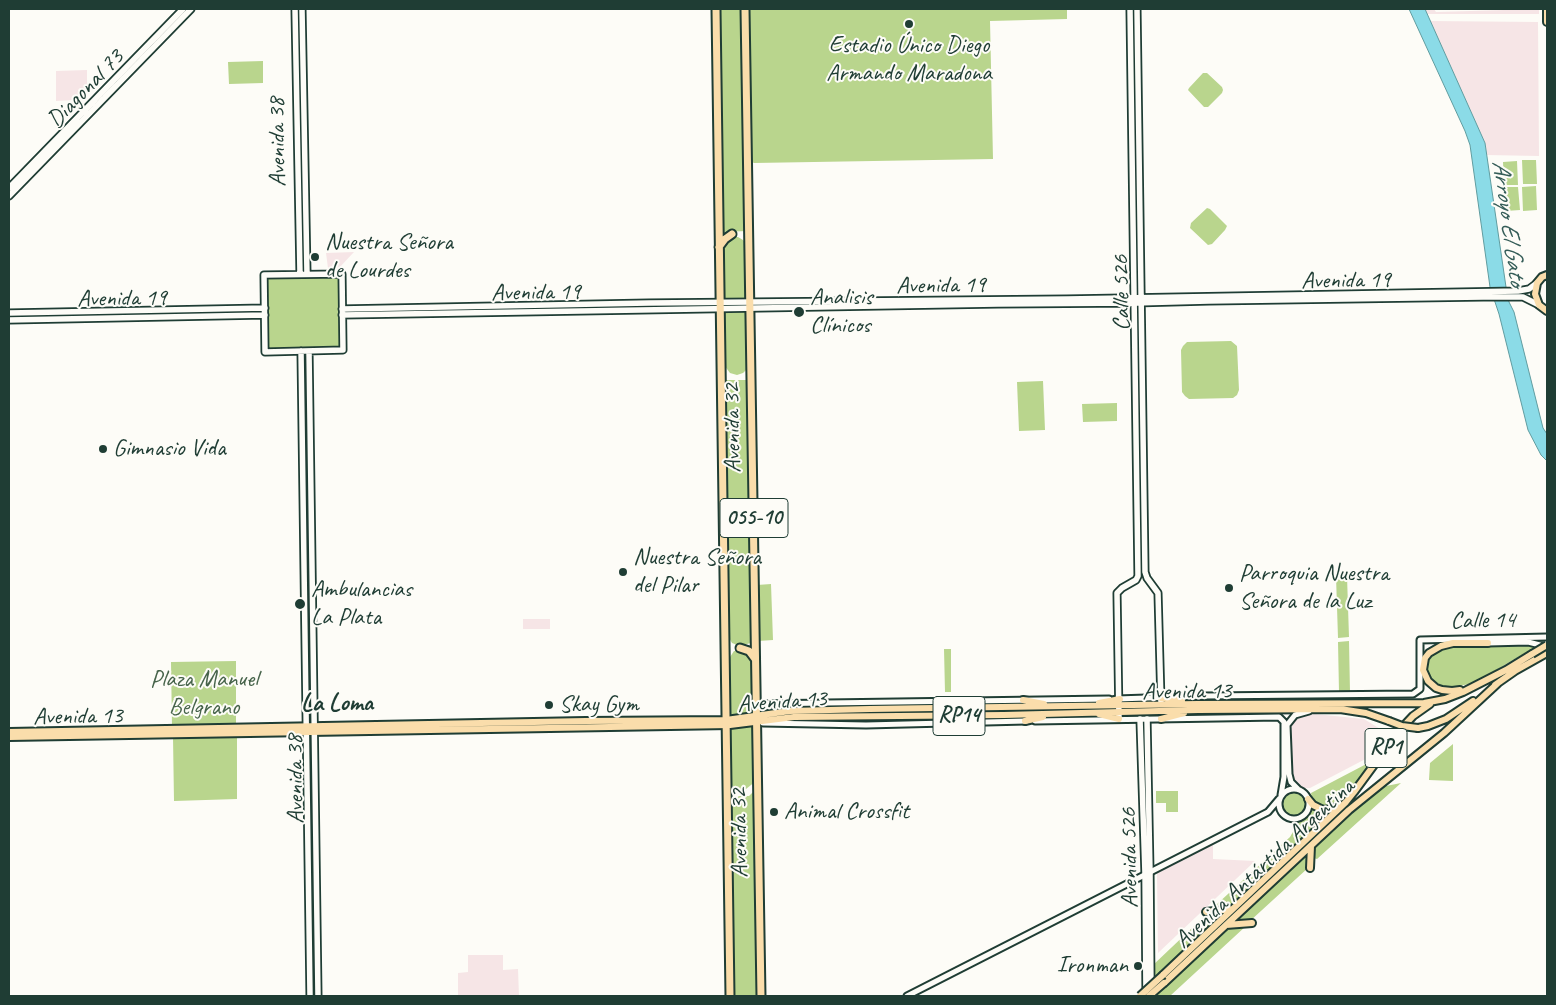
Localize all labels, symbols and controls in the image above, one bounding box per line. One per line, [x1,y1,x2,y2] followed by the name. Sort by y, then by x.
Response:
[903,18,915,30] marker: Estadio Único Diego Armando Maradona
[826,32,992,88] place label: Estadio Único Diego Armando Maradona
[42,44,130,134] street label: Diagonal 73
[263,97,293,187] street label: Avenida 38
[1484,158,1532,288] water label: Arroyo El Gato
[325,229,453,285] place label: Nuestra Señora de Lourdes
[309,251,321,263] marker: Nuestra Señora de Lourdes
[1107,255,1137,331] street label: Calle 526
[1301,266,1391,296] street label: Avenida 19
[896,271,986,301] street label: Avenida 19
[491,278,581,308] street label: Avenida 19
[77,284,167,314] street label: Avenida 19
[810,284,872,340] place label: Analisis Clínicos
[792,305,806,319] marker: Analisis Clínicos
[718,383,748,473] street label: Avenida 32
[113,435,226,463] place label: Gimnasio Vida
[97,443,109,455] marker: Gimnasio Vida
[720,498,788,538] road number: 055-10
[633,544,761,600] place label: Nuestra Señora del Pilar
[1239,560,1389,616] place label: Parroquia Nuestra Señora de la Luz
[617,566,629,578] marker: Nuestra Señora del Pilar
[311,576,412,632] place label: Ambulancias La Plata
[1223,582,1235,594] marker: Parroquia Nuestra Señora de la Luz
[293,597,307,611] marker: Ambulancias La Plata
[1450,606,1516,636] street label: Calle 14
[150,666,258,722] park label: Plaza Manuel Belgrano
[1142,677,1232,707] street label: Avenida 13
[736,685,828,719] street label: Avenida 13
[301,688,373,718] district label: La Loma
[559,691,639,719] place label: Skay Gym
[933,696,985,736] road number: RP14
[543,699,555,711] marker: Skay Gym
[33,702,123,732] street label: Avenida 13
[1365,728,1407,768] road number: RP1
[281,734,311,824] street label: Avenida 38
[1169,773,1361,955] street label: Avenida Antártida Argentina
[725,788,755,878] street label: Avenida 32
[784,798,909,826] place label: Animal Crossfit
[768,806,780,818] marker: Animal Crossfit
[1115,808,1145,908] street label: Avenida 526
[1057,952,1128,980] place label: Ironman
[1132,960,1144,972] marker: Ironman

